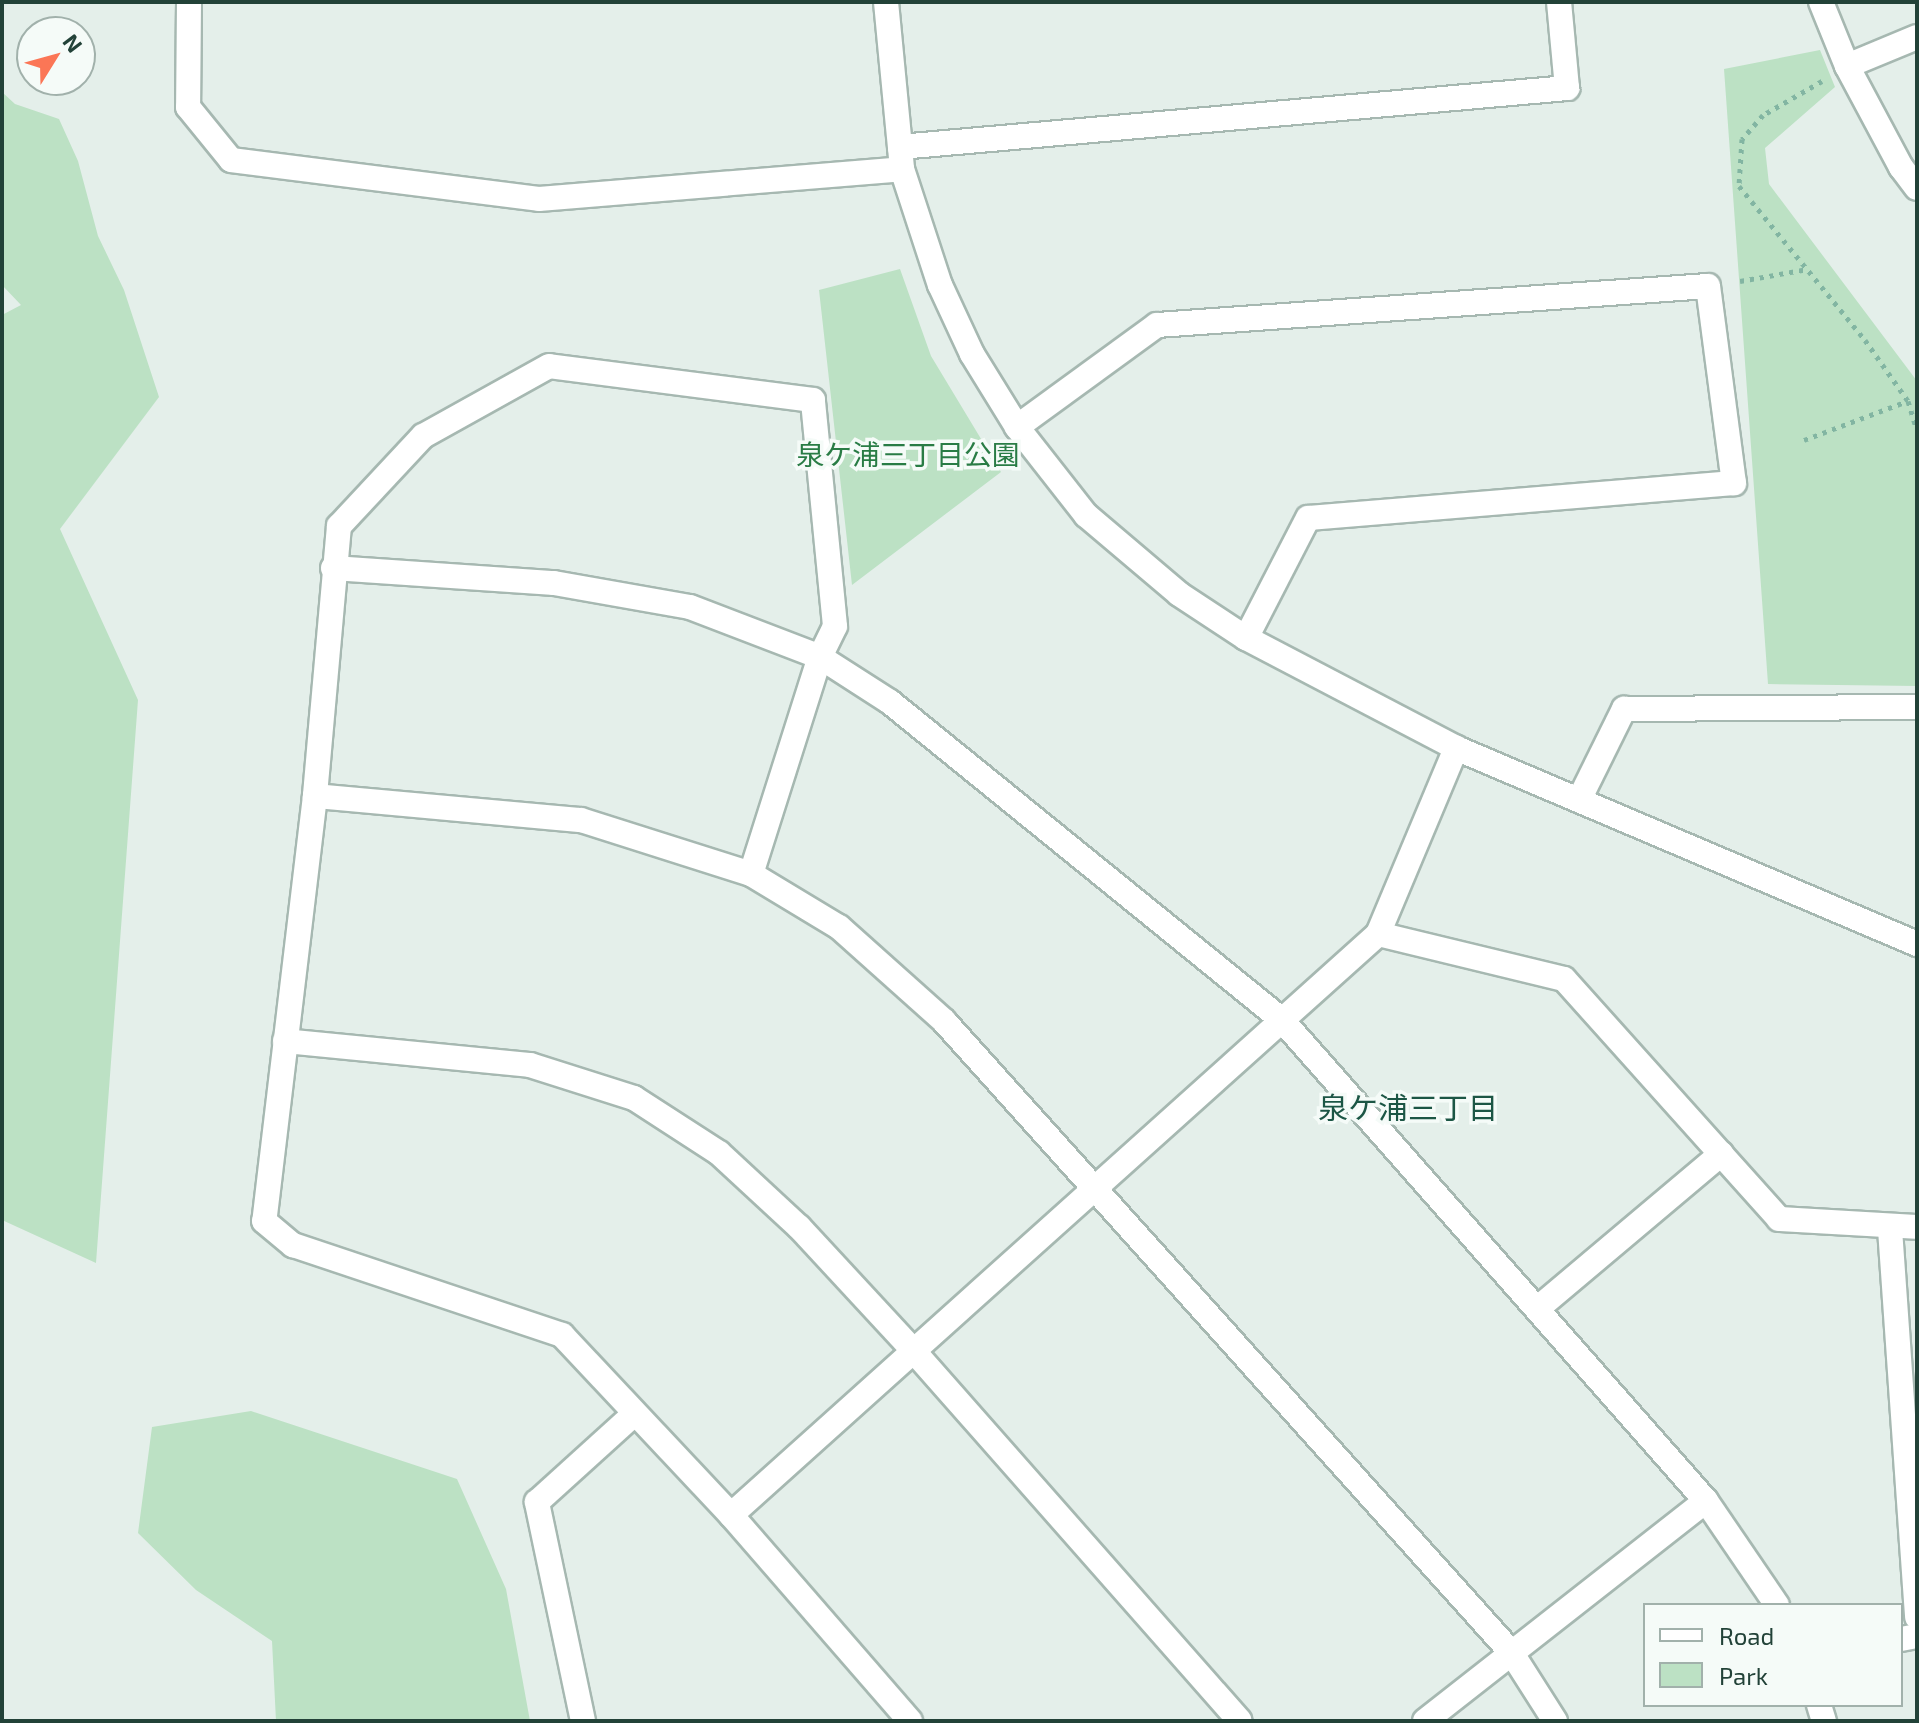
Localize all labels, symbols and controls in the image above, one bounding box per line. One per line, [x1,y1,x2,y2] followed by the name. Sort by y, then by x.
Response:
[16,16,96,96] north arrow
[58,29,89,57] text: N
[796,437,1020,471] park label: 泉ケ浦三丁目公園
[1318,1089,1498,1125] district label: 泉ケ浦三丁目
[1643,1603,1903,1707] legend
[1719,1621,1774,1650] text: Road
[1719,1661,1768,1690] text: Park

